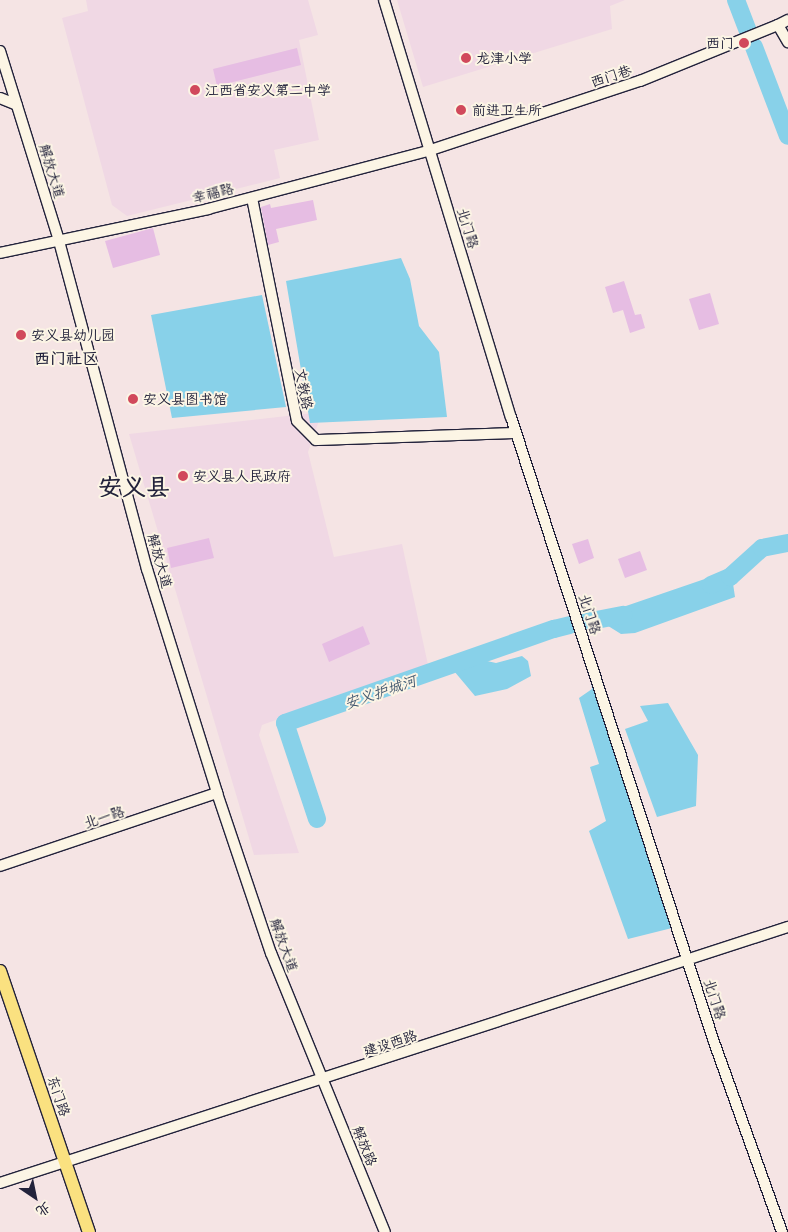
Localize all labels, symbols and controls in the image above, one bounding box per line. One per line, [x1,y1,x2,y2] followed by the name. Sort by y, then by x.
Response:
[706,35,734,51] place label: 西门
[738,37,750,49] marker: 西门
[476,50,532,66] place label: 龙津小学
[460,52,472,64] marker: 龙津小学
[588,62,634,90] street label: 西门巷
[205,82,331,98] place label: 江西省安义第二中学
[189,84,201,96] marker: 江西省安义第二中学
[472,102,542,118] place label: 前进卫生所
[454,103,468,117] marker: 前进卫生所
[36,142,68,200] street label: 解放大道
[191,180,235,206] street label: 幸福路
[454,205,482,251] street label: 北门路
[31,327,115,343] place label: 安义县幼儿园
[15,329,27,341] marker: 安义县幼儿园
[34,347,98,367] district label: 西门社区
[292,367,316,411] street label: 文教路
[143,391,227,407] place label: 安义县图书馆
[127,393,139,405] marker: 安义县图书馆
[193,468,291,484] place label: 安义县人民政府
[177,470,189,482] marker: 安义县人民政府
[98,472,170,500] district label: 安义县
[144,532,176,590] street label: 解放大道
[576,591,604,637] street label: 北门路
[342,670,418,712] water label: 安义护城河
[81,803,127,831] street label: 北一路
[267,916,301,974] street label: 解放大道
[701,976,729,1022] street label: 北门路
[361,1026,419,1060] street label: 建设西路
[44,1073,74,1119] street label: 东门路
[349,1123,381,1169] street label: 解放路
[10,1172,60,1222] north arrow
[32,1197,55,1222] text: 北

